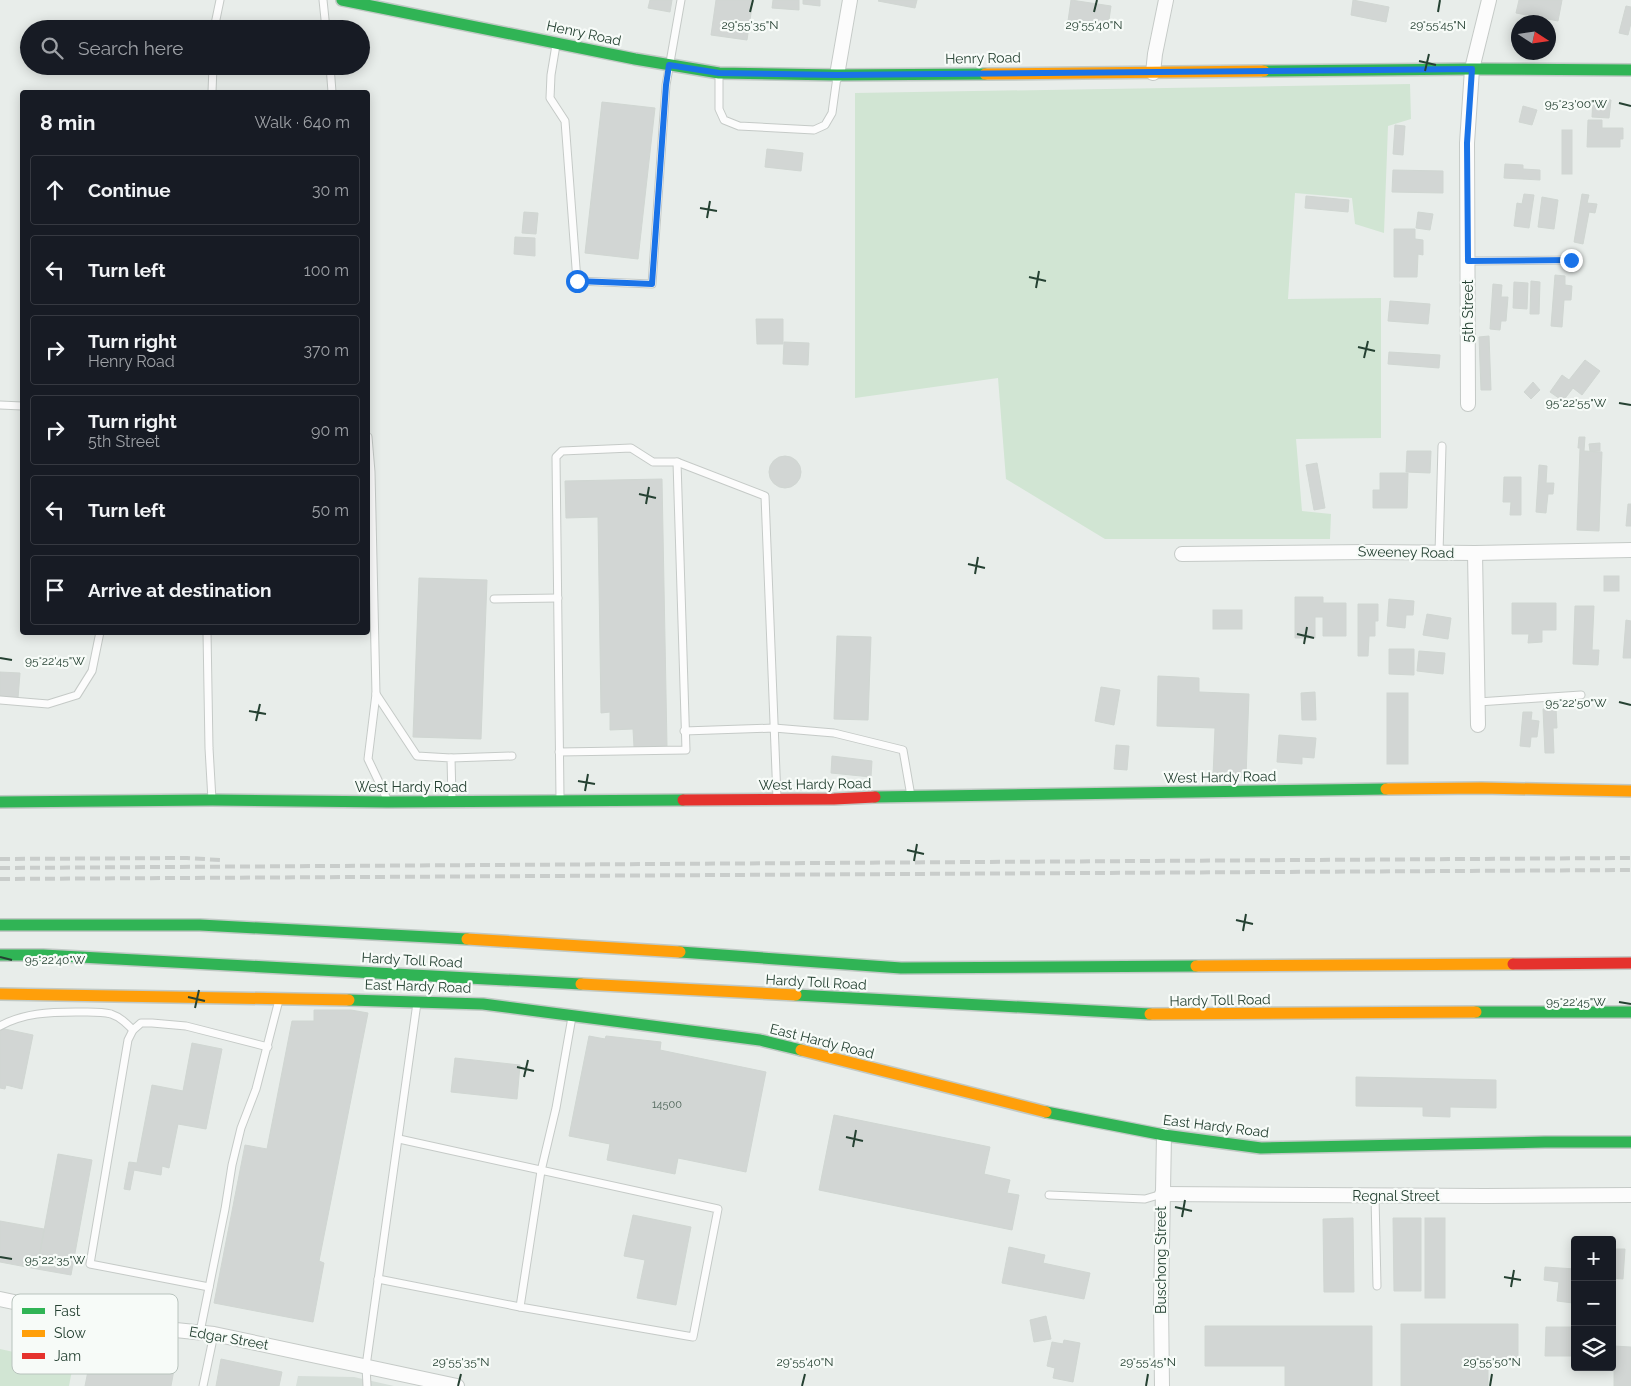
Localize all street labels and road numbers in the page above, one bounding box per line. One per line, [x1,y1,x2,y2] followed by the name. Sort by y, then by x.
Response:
[545,17,623,49] street label: Henry Road
[945,49,1021,67] street label: Henry Road
[1460,279,1476,342] street label: 5th Street
[1358,543,1454,561] street label: Sweeney Road
[1164,768,1276,786] street label: West Hardy Road
[759,775,871,793] street label: West Hardy Road
[355,779,467,795] street label: West Hardy Road
[361,949,463,971] street label: Hardy Toll Road
[765,971,867,993] street label: Hardy Toll Road
[364,976,472,996] street label: East Hardy Road
[1169,991,1271,1009] street label: Hardy Toll Road
[768,1020,876,1062] street label: East Hardy Road
[1162,1112,1270,1140] street label: East Hardy Road
[1352,1188,1440,1204] street label: Regnal Street
[1153,1206,1169,1314] street label: Buschong Street
[188,1323,270,1353] street label: Edgar Street

